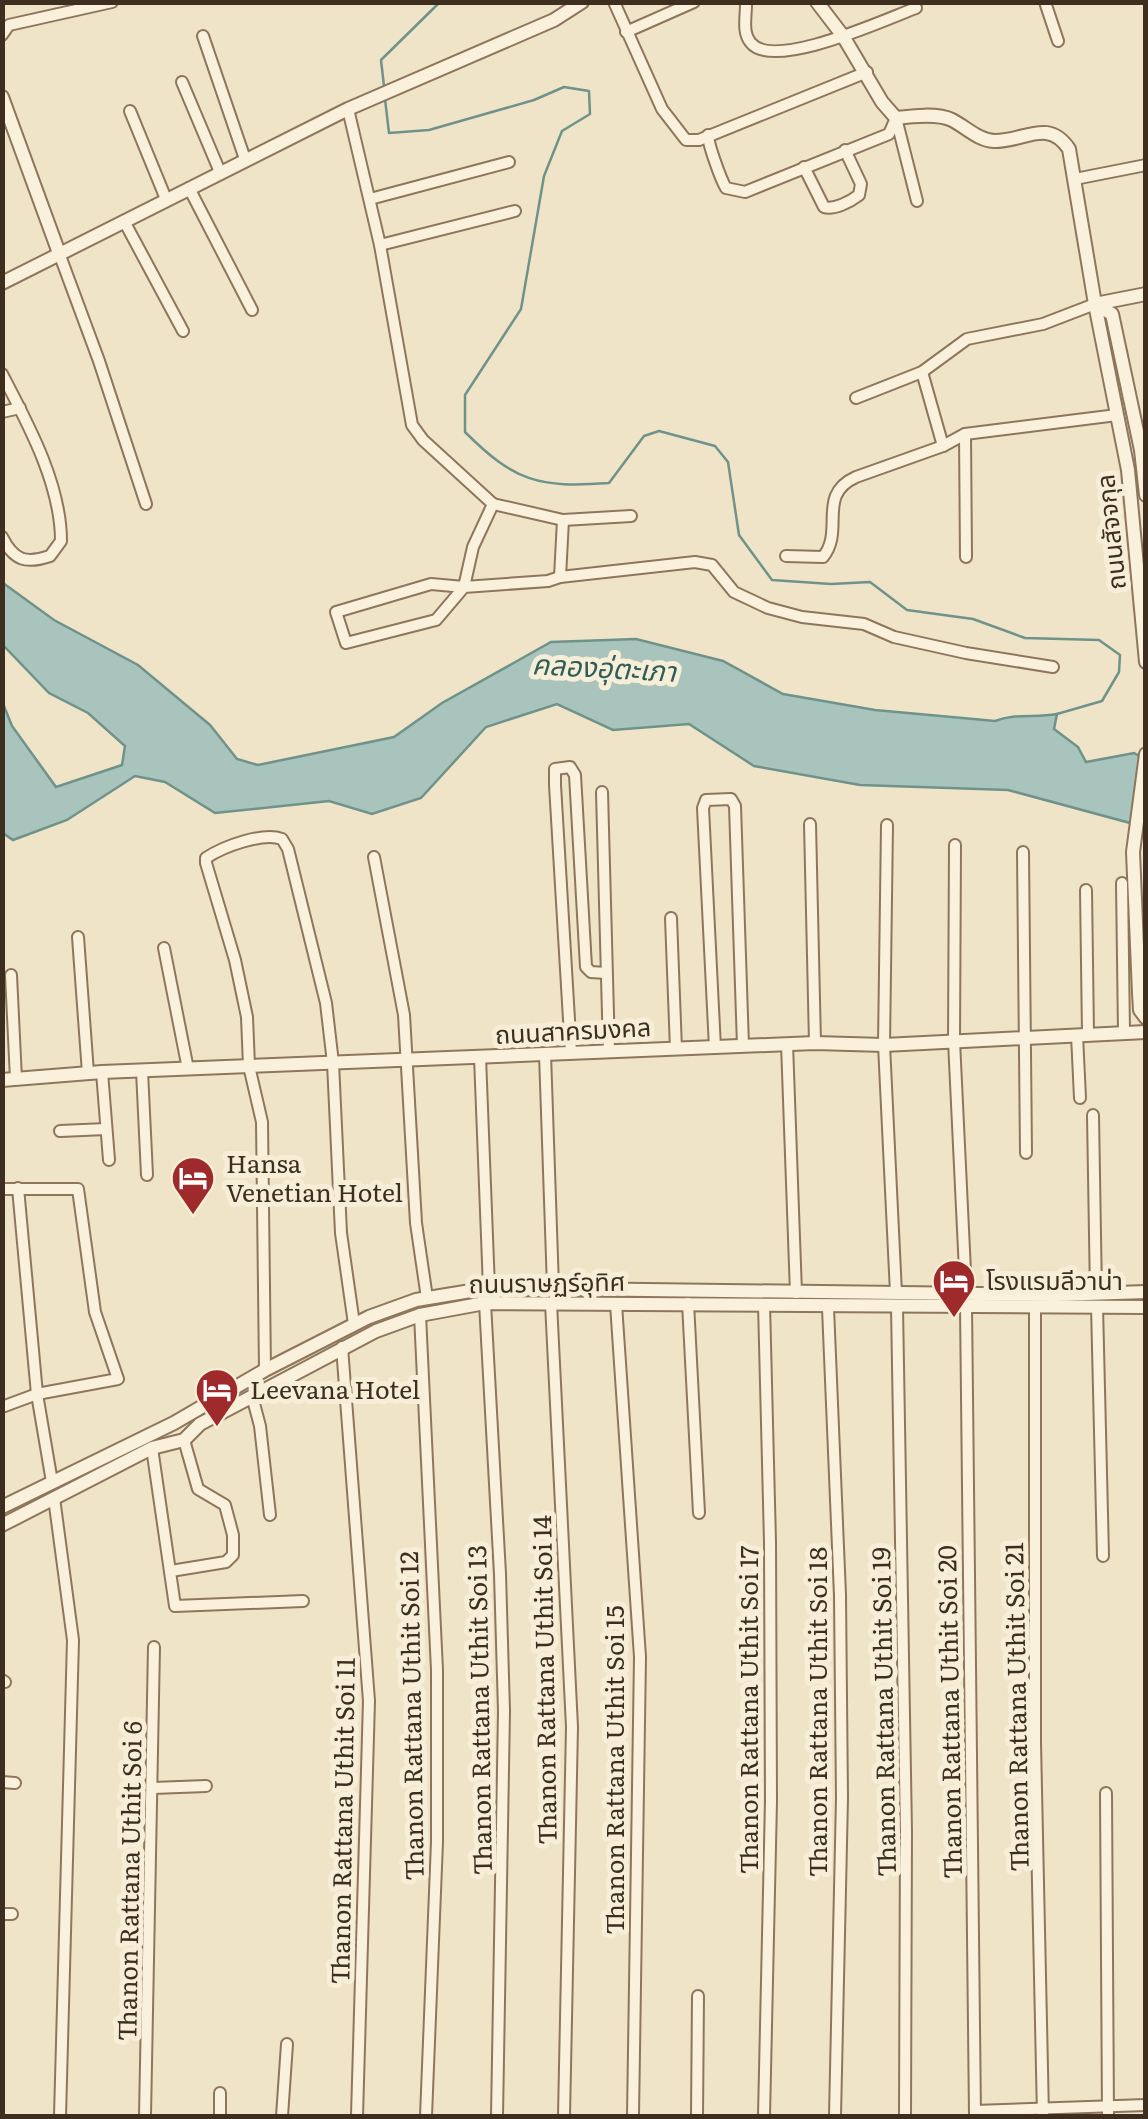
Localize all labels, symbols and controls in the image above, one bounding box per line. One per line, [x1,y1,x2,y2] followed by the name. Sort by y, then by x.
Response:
[1085,473,1134,592] street label: ถนนสัจจกุล
[531,641,679,691] water label: คลองอุ่ตะเภา
[494,1007,652,1052] street label: ถนนสาครมงคล
[226,1144,403,1210] place label: Hansa Venetian Hotel
[170,1155,216,1216] hotel icon: Hansa Venetian Hotel
[931,1258,977,1319] hotel icon: โรงแรมลีวาน่า
[986,1261,1123,1298] place label: โรงแรมลีวาน่า
[468,1262,626,1301] street label: ถนนราษฏร์อุทิศ
[194,1367,240,1428] hotel icon: Leevana Hotel
[250,1370,420,1407] place label: Leevana Hotel
[522,1515,565,1845] street label: Thanon Rattana Uthit Soi 14
[994,1542,1037,1872] street label: Thanon Rattana Uthit Soi 21
[457,1545,500,1876] street label: Thanon Rattana Uthit Soi 13
[729,1545,766,1874] street label: Thanon Rattana Uthit Soi 17
[927,1545,970,1879] street label: Thanon Rattana Uthit Soi 20
[798,1547,835,1877] street label: Thanon Rattana Uthit Soi 18
[861,1547,904,1877] street label: Thanon Rattana Uthit Soi 19
[389,1551,432,1881] street label: Thanon Rattana Uthit Soi 12
[595,1605,632,1935] street label: Thanon Rattana Uthit Soi 15
[320,1657,363,1985] street label: Thanon Rattana Uthit Soi 11
[107,1721,150,2041] street label: Thanon Rattana Uthit Soi 6

